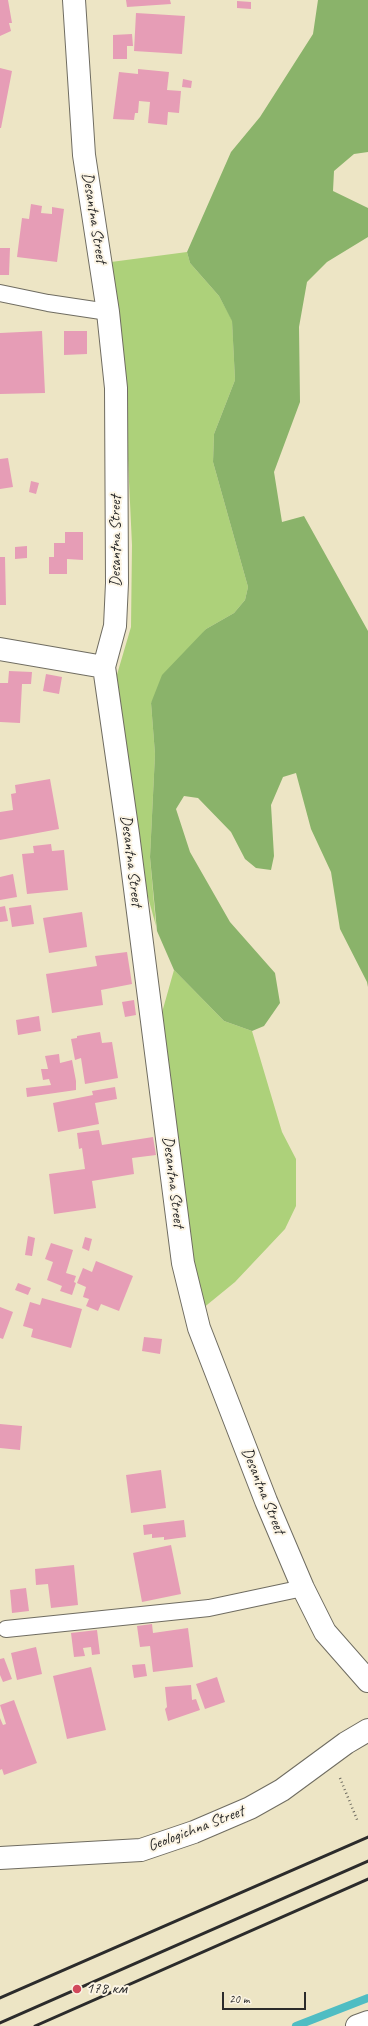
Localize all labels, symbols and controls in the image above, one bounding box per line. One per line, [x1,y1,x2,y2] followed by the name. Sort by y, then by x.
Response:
[77,171,111,265] street label: Desantna Street
[106,495,126,587] street label: Desantna Street
[116,814,146,908] street label: Desantna Street
[158,1135,188,1229] street label: Desantna Street
[237,1445,289,1537] street label: Desantna Street
[145,1802,247,1856] street label: Geologichna Street
[86,1979,127,1999] place label: 178 км
[71,1983,83,1995] marker: 178 км
[224,1984,308,2010] scale bar
[229,1991,249,2007] text: 20 m

